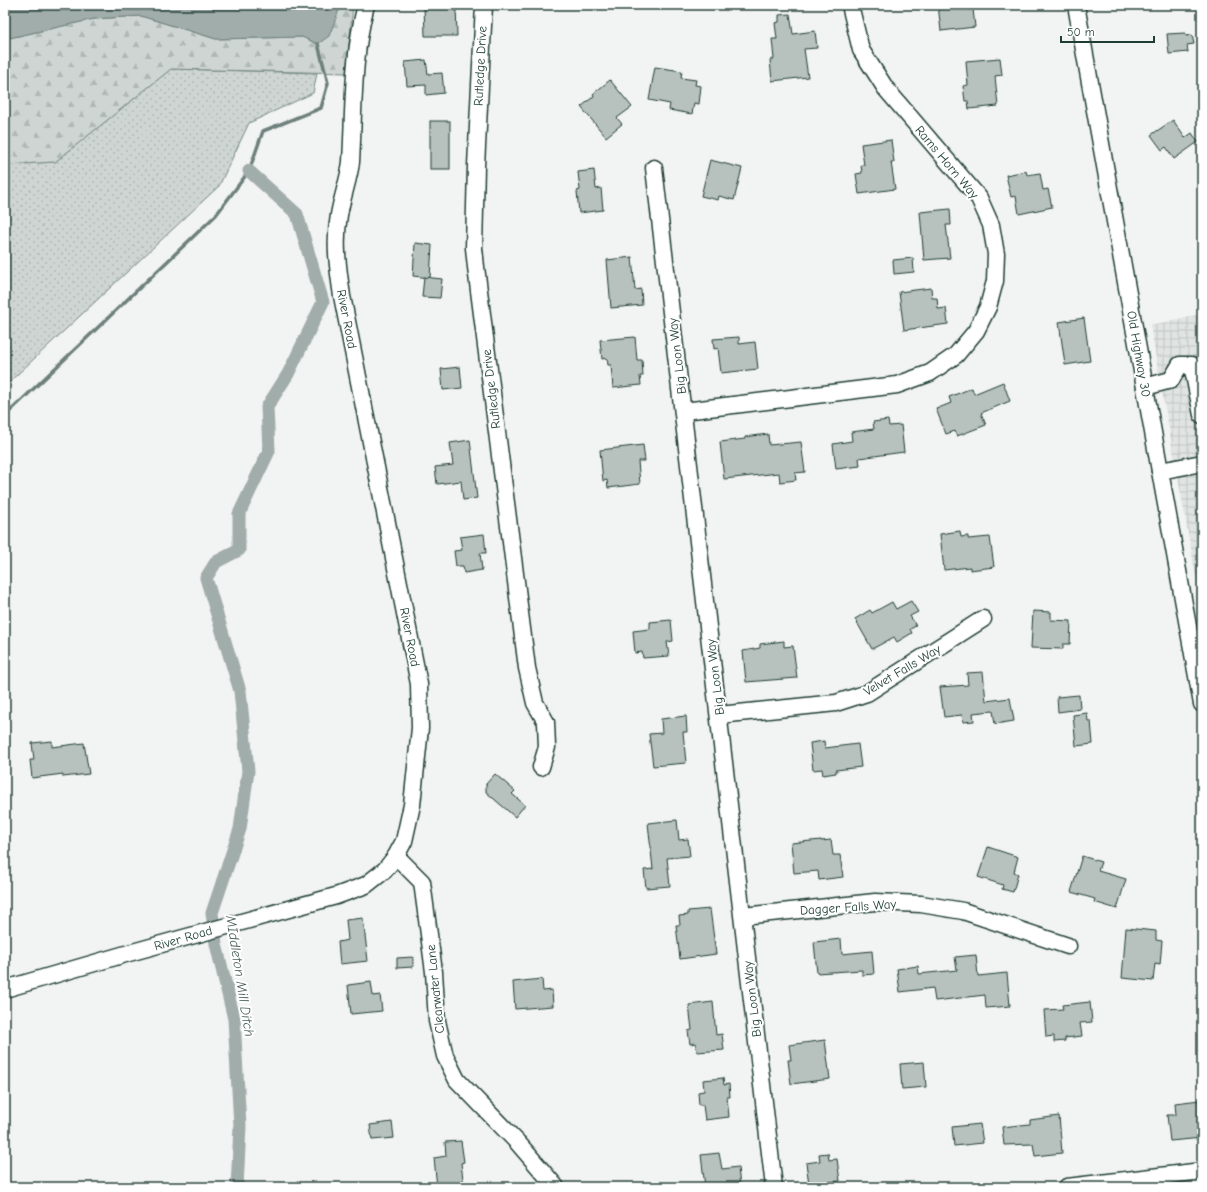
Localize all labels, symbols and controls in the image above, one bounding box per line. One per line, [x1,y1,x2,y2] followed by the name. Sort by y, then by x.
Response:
[1061,18,1154,44] scale bar
[470,25,490,106] street label: Rutledge Drive
[1067,25,1095,39] text: 50 m
[912,122,982,202] street label: Rams Horn Way
[334,288,360,350] street label: River Road
[1124,310,1154,398] street label: Old Highway 30
[665,317,689,395] street label: Big Loon Way
[479,348,503,430] street label: Rutledge Drive
[397,606,423,668] street label: River Road
[703,638,727,716] street label: Big Loon Way
[861,641,943,699] street label: Velvet Falls Way
[799,896,897,918] street label: Dagger Falls Way
[222,913,258,1038] water label: MIddleton Mill Ditch
[152,923,214,953] street label: River Road
[423,943,447,1034] street label: Clearwater Lane
[740,960,764,1038] street label: Big Loon Way

